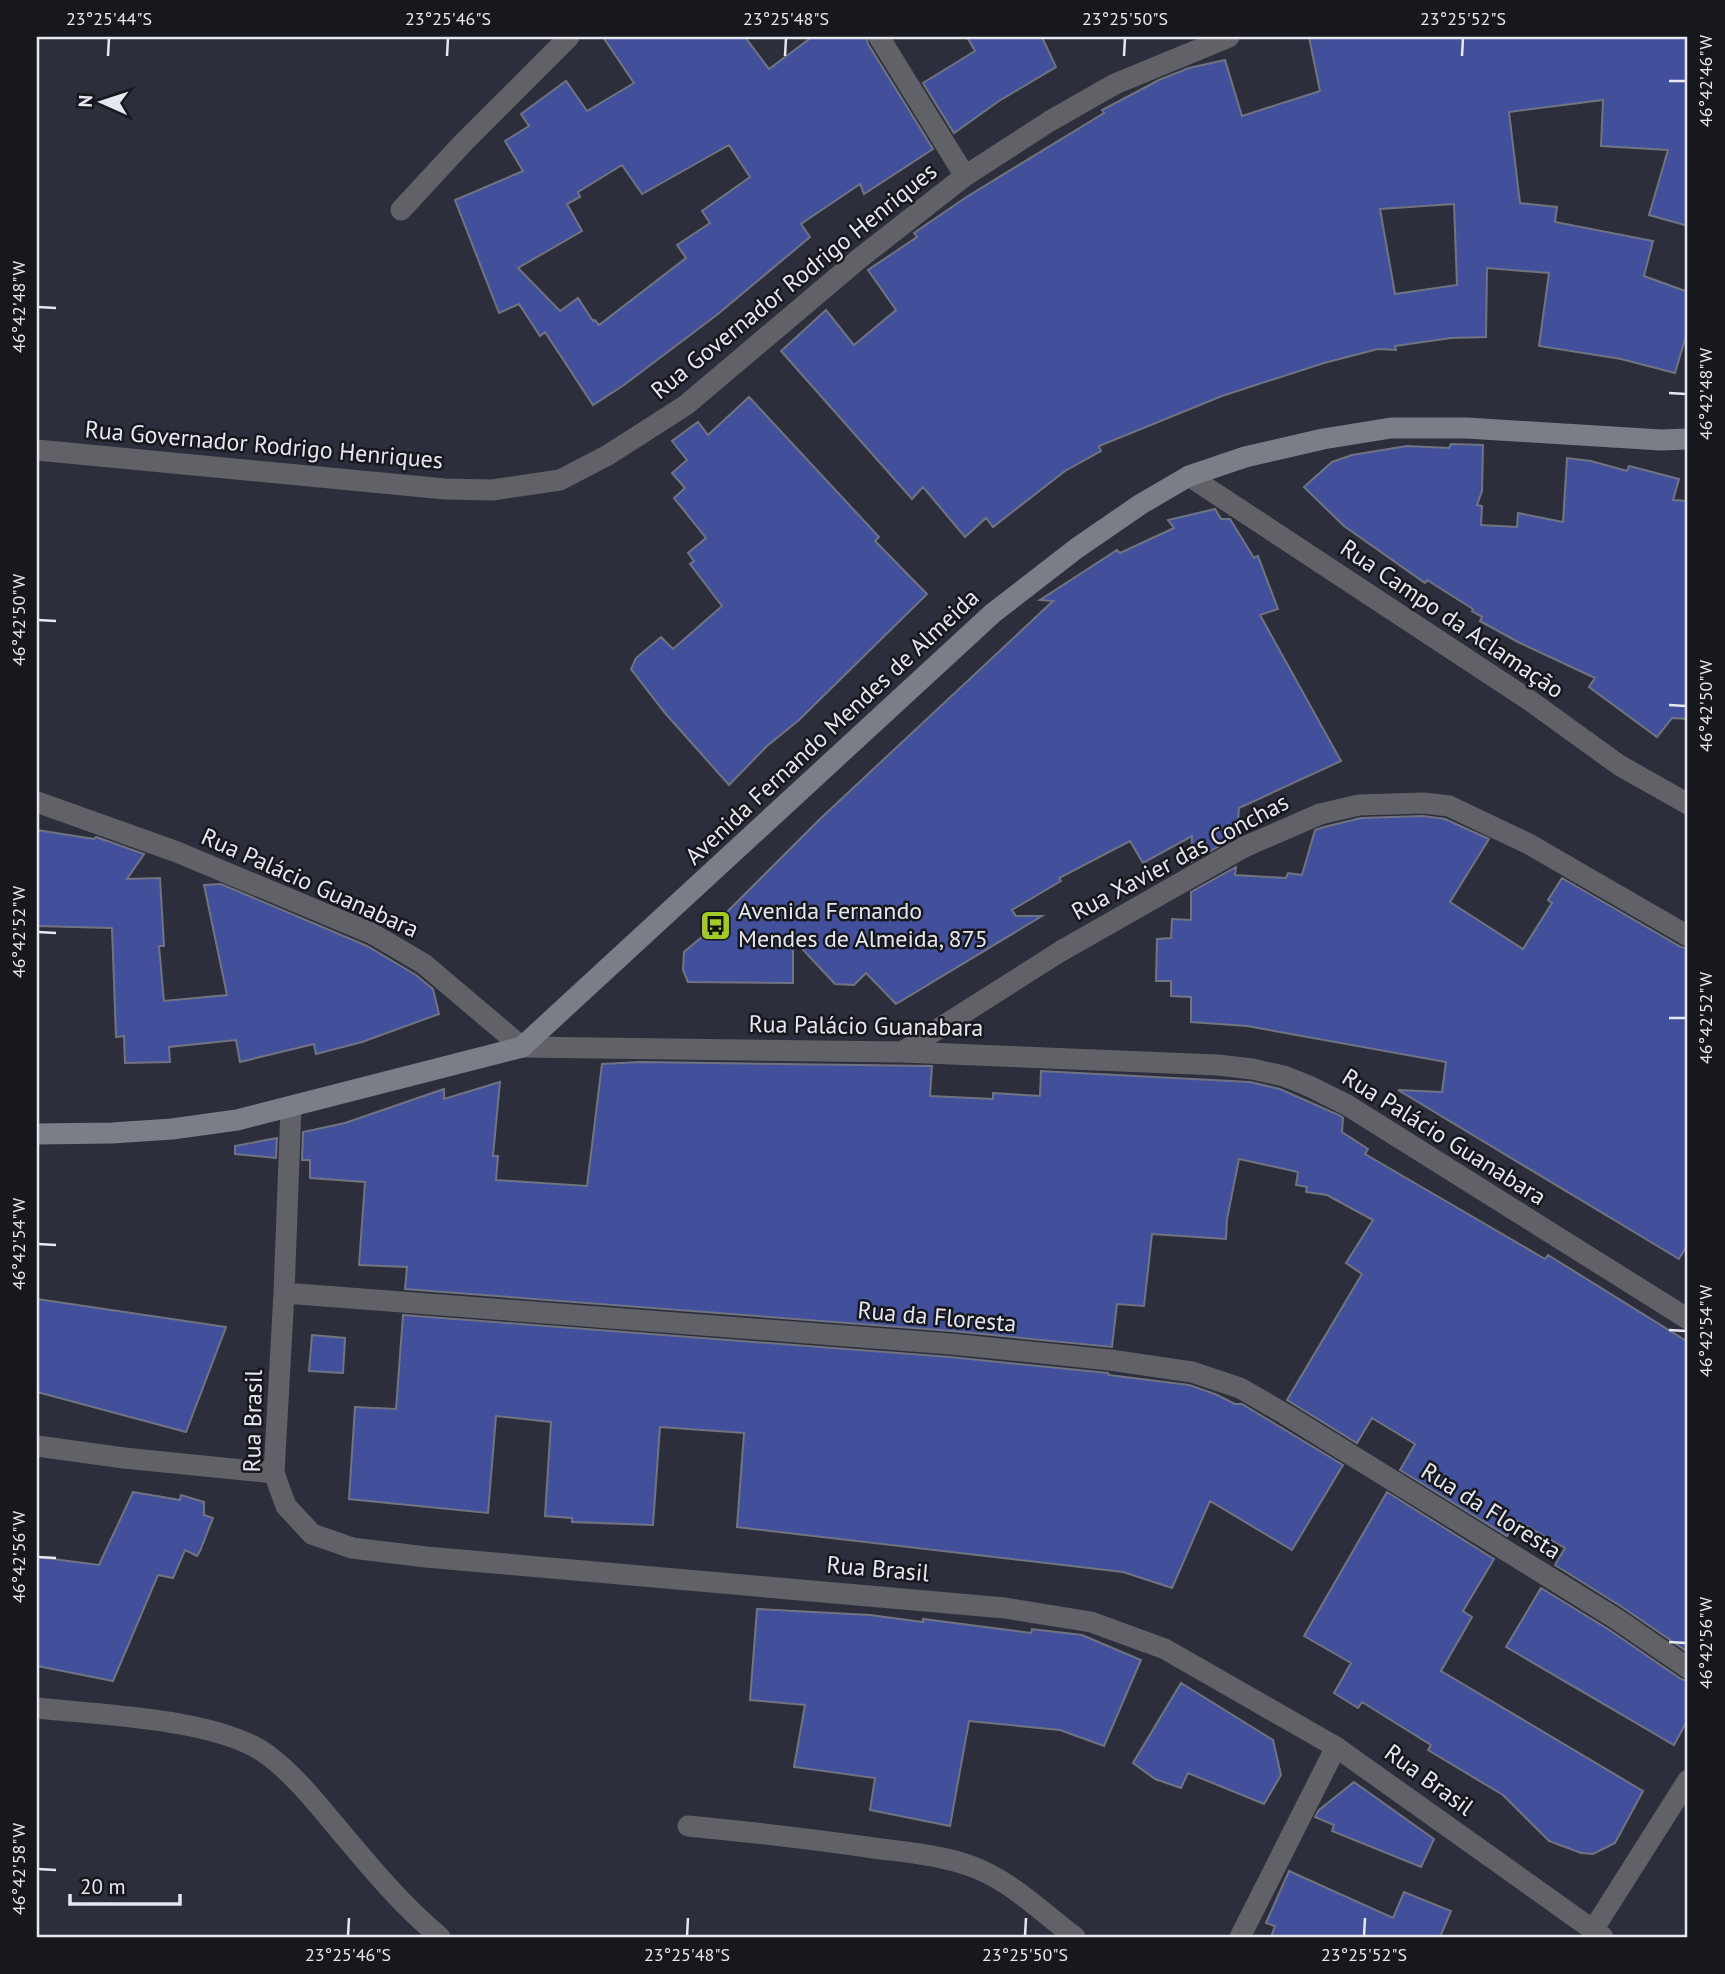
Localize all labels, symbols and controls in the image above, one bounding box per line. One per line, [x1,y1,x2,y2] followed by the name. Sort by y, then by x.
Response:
[66,7,152,30] text: 23°25'44"S
[405,7,491,30] text: 23°25'46"S
[743,7,829,30] text: 23°25'48"S
[1082,7,1168,30] text: 23°25'50"S
[1420,7,1506,30] text: 23°25'52"S
[1694,35,1717,127] text: 46°42'46"W
[66,66,136,136] north arrow
[73,94,97,108] text: N
[644,155,943,406] street label: Rua Governador Rodrigo Henriques
[7,261,30,353] text: 46°42'48"W
[1694,348,1717,440] text: 46°42'48"W
[84,413,444,476] street label: Rua Governador Rodrigo Henriques
[1335,532,1570,705] street label: Rua Campo da Aclamação
[7,574,30,666] text: 46°42'50"W
[678,582,985,871] street label: Avenida Fernando Mendes de Almeida
[1694,660,1717,752] text: 46°42'50"W
[1066,786,1294,927] street label: Rua Xavier das Conchas
[197,821,424,944] street label: Rua Palácio Guanabara
[7,886,30,978] text: 46°42'52"W
[738,895,988,954] place label: Avenida Fernando Mendes de Almeida, 875
[698,908,732,942] bus stop icon: Avenida Fernando Mendes de Almeida, 875
[1694,972,1717,1064] text: 46°42'52"W
[748,1008,984,1043] street label: Rua Palácio Guanabara
[1337,1061,1552,1212] street label: Rua Palácio Guanabara
[7,1198,30,1290] text: 46°42'54"W
[1694,1285,1717,1377] text: 46°42'54"W
[856,1294,1018,1339] street label: Rua da Floresta
[236,1369,269,1473] street label: Rua Brasil
[1416,1455,1567,1566] street label: Rua da Floresta
[7,1511,30,1603] text: 46°42'56"W
[825,1549,931,1588] street label: Rua Brasil
[1694,1597,1717,1689] text: 46°42'56"W
[1379,1737,1480,1822] street label: Rua Brasil
[7,1823,30,1915] text: 46°42'58"W
[70,1862,180,1906] scale bar
[80,1873,126,1900] text: 20 m
[305,1943,391,1966] text: 23°25'46"S
[644,1943,730,1966] text: 23°25'48"S
[982,1943,1068,1966] text: 23°25'50"S
[1321,1943,1407,1966] text: 23°25'52"S

